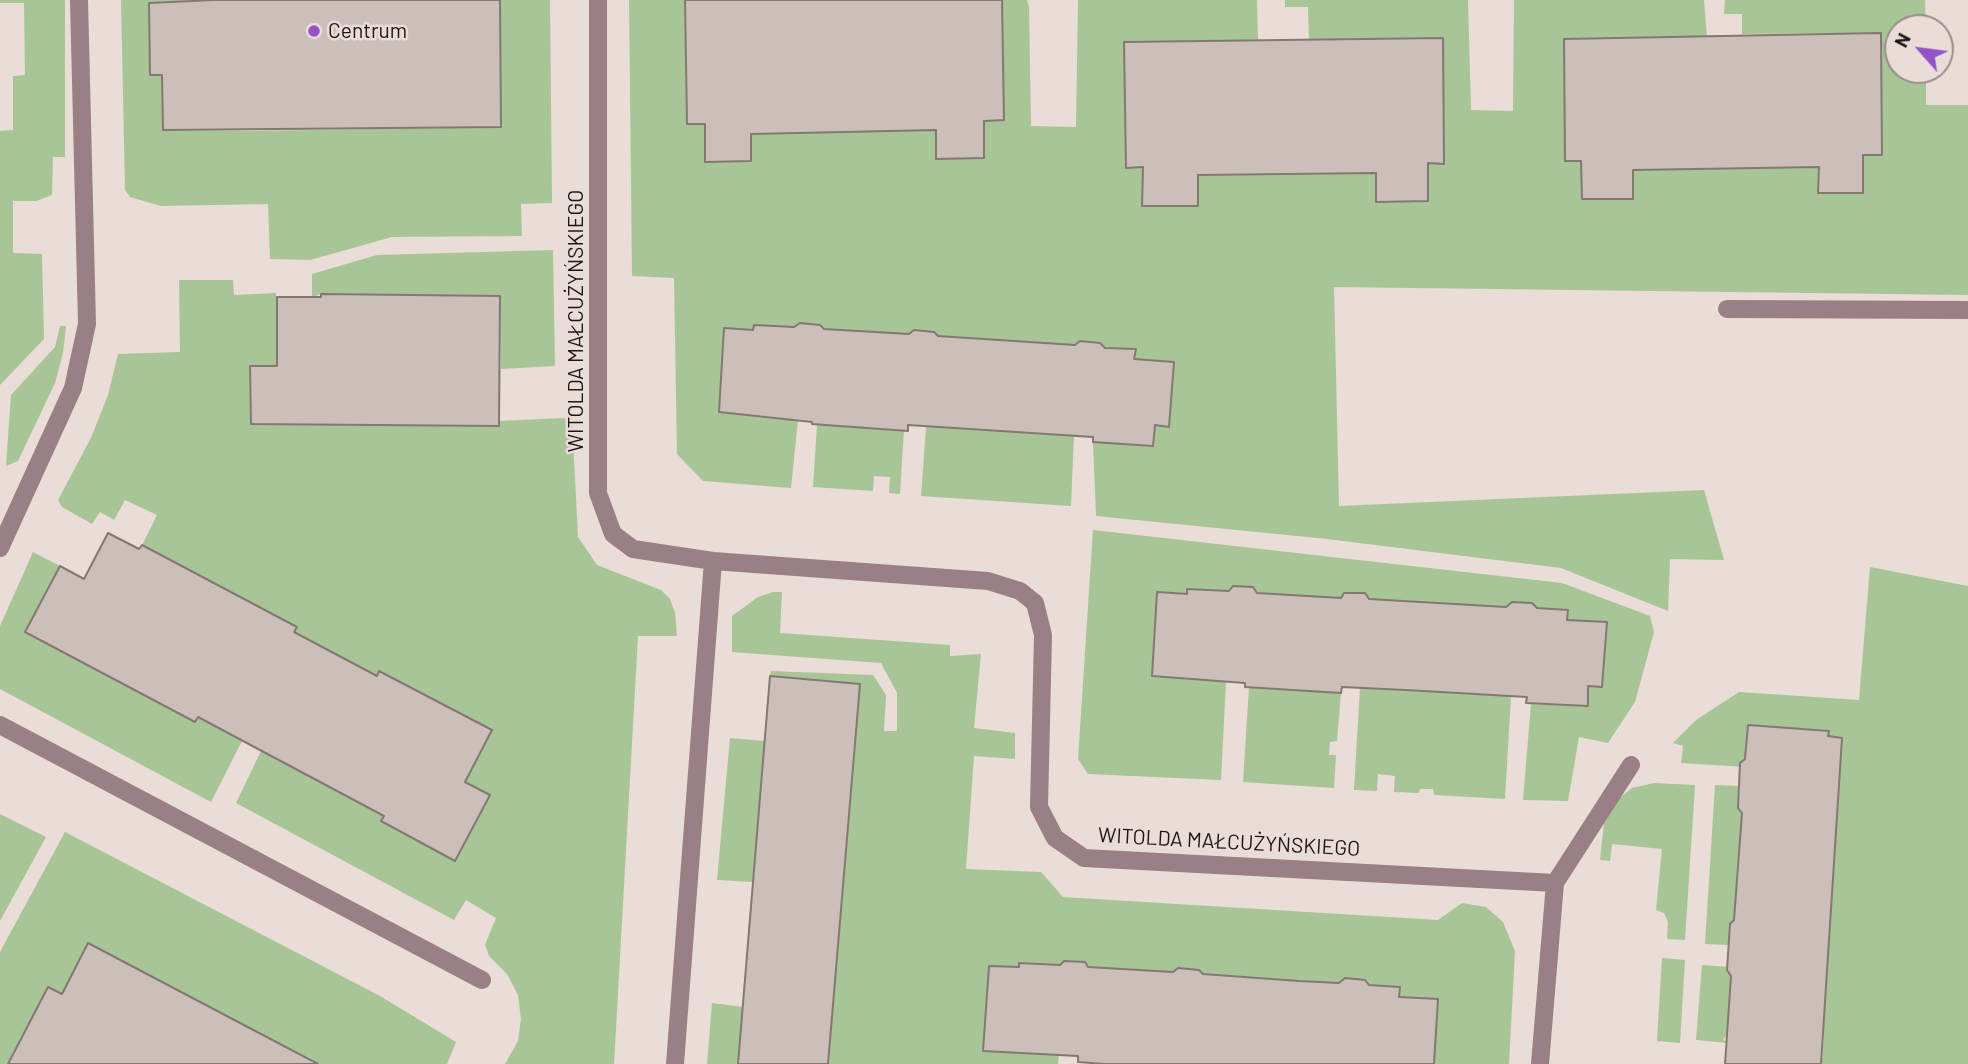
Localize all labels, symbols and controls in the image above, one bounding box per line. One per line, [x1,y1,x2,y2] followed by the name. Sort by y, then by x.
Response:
[1884,14,1954,84] north arrow
[328,18,407,44] place label: Centrum
[306,23,322,39] marker: Centrum
[1889,29,1915,51] text: N
[563,190,589,452] street label: WITOLDA MAŁCUŻYŃSKIEGO
[1097,823,1361,861] street label: WITOLDA MAŁCUŻYŃSKIEGO

